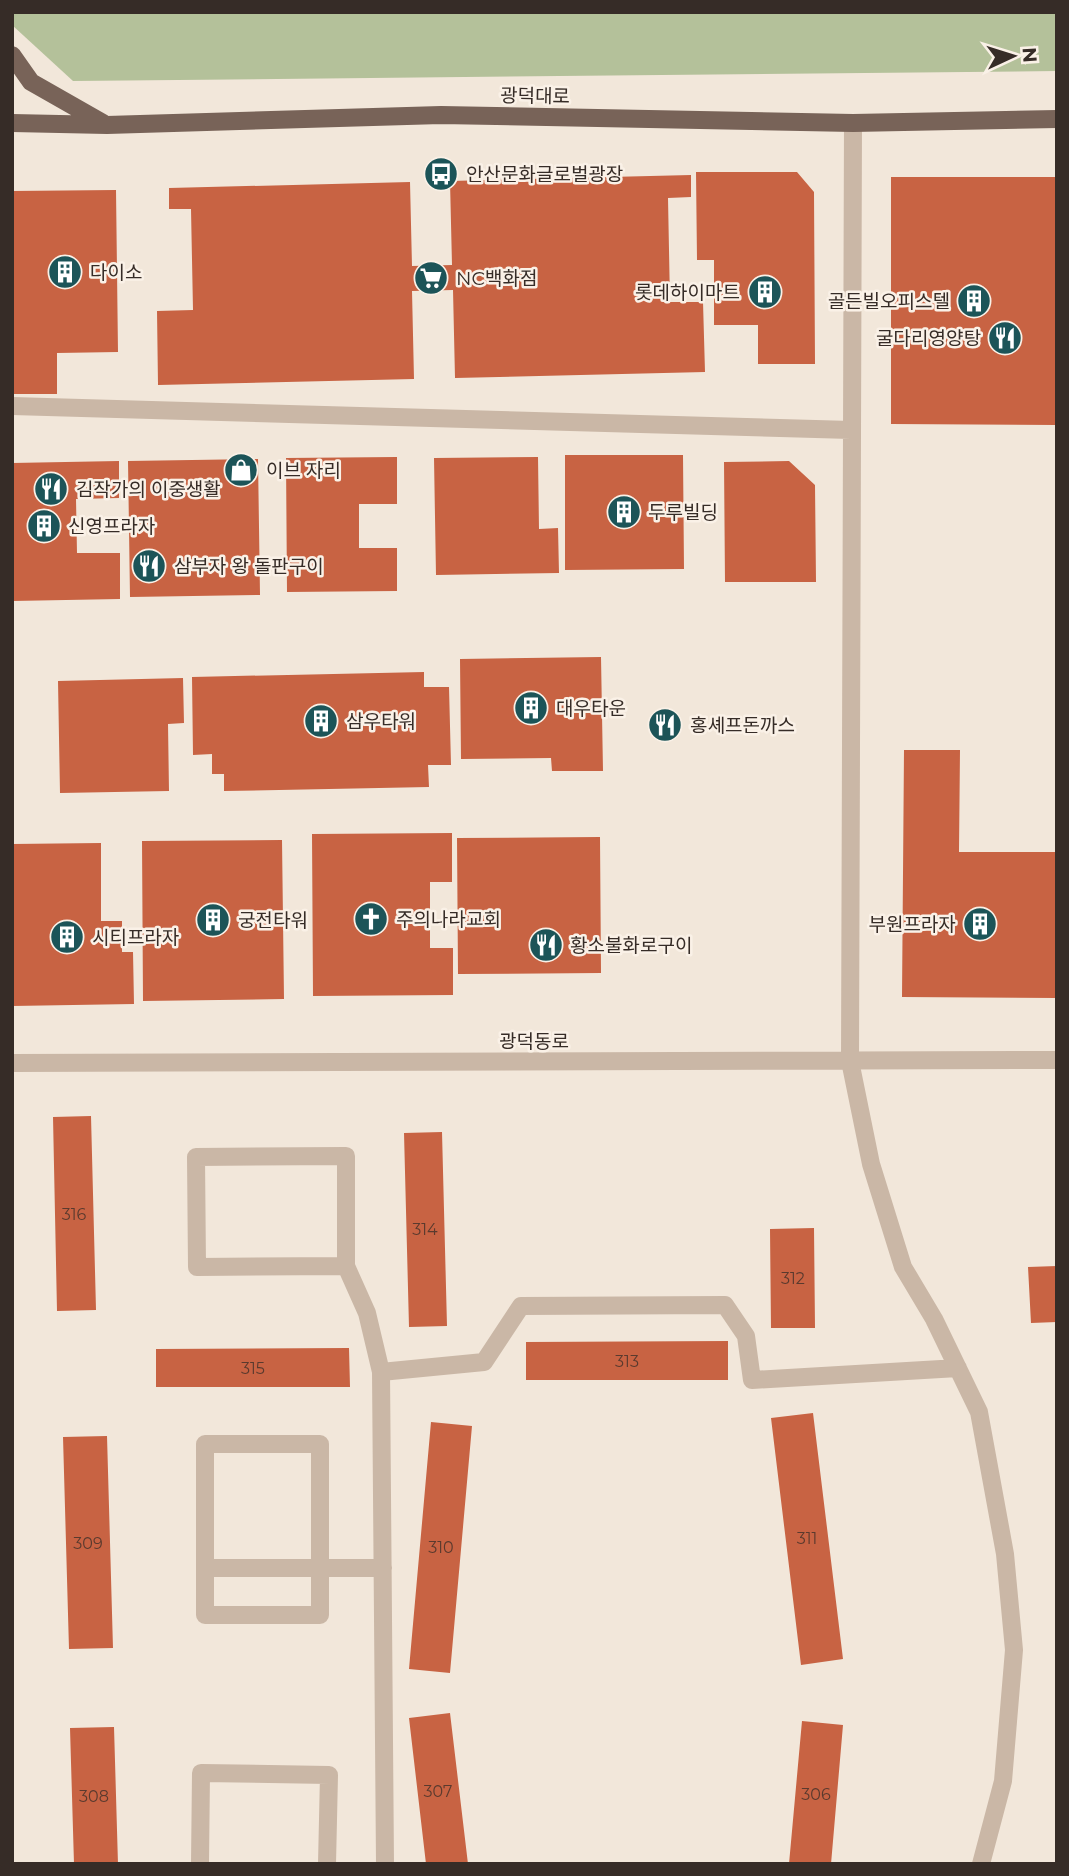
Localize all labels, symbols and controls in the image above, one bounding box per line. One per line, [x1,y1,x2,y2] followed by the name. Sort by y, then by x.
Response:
[978,21,1048,91] north arrow
[1017,46,1041,63] text: N
[500,84,570,108] street label: 광덕대로
[422,155,460,193] bus stop icon: 안산문화글로벌광장
[466,163,623,186] place label: 안산문화글로벌광장
[46,253,84,291] building icon: 다이소
[412,259,450,297] supermarket icon: NC백화점
[90,261,142,284] place label: 다이소
[456,267,537,290] place label: NC백화점
[746,273,784,311] building icon: 롯데하이마트
[635,281,740,304] place label: 롯데하이마트
[955,282,993,320] building icon: 골든빌오피스텔
[828,290,950,313] place label: 골든빌오피스텔
[986,319,1024,357] restaurant icon: 굴다리영양탕
[876,327,982,350] place label: 굴다리영양탕
[222,451,260,489] shop icon: 이브 자리
[266,459,341,482] place label: 이브 자리
[32,470,70,508] restaurant icon: 김작가의 이중생활
[76,478,221,501] place label: 김작가의 이중생활
[605,493,643,531] building icon: 두루빌딩
[648,501,718,524] place label: 두루빌딩
[25,507,63,545] building icon: 신영프라자
[68,515,155,538] place label: 신영프라자
[130,547,168,585] restaurant icon: 삼부자 왕 돌판구이
[174,555,324,578] place label: 삼부자 왕 돌판구이
[512,689,550,727] building icon: 대우타운
[556,697,626,720] place label: 대우타운
[302,702,340,740] building icon: 삼우타워
[646,706,684,744] restaurant icon: 홍셰프돈까스
[346,710,416,733] place label: 삼우타워
[690,714,795,737] place label: 홍셰프돈까스
[352,900,390,938] church icon: 주의나라교회
[194,901,232,939] building icon: 궁전타워
[961,905,999,943] building icon: 부원프라자
[396,908,501,931] place label: 주의나라교회
[238,909,308,932] place label: 궁전타워
[869,913,956,936] place label: 부원프라자
[48,918,86,956] building icon: 시티프라자
[92,926,179,949] place label: 시티프라자
[527,926,565,964] restaurant icon: 황소불화로구이
[570,934,692,957] place label: 황소불화로구이
[499,1030,569,1053] street label: 광덕동로
[62,1205,87,1224] house number: 316
[412,1220,438,1239] house number: 314
[781,1269,805,1288] house number: 312
[615,1352,639,1371] house number: 313
[241,1359,265,1378] house number: 315
[797,1529,817,1548] house number: 311
[73,1534,103,1553] house number: 309
[428,1538,454,1557] house number: 310
[424,1782,452,1801] house number: 307
[801,1785,831,1804] house number: 306
[79,1787,109,1806] house number: 308

